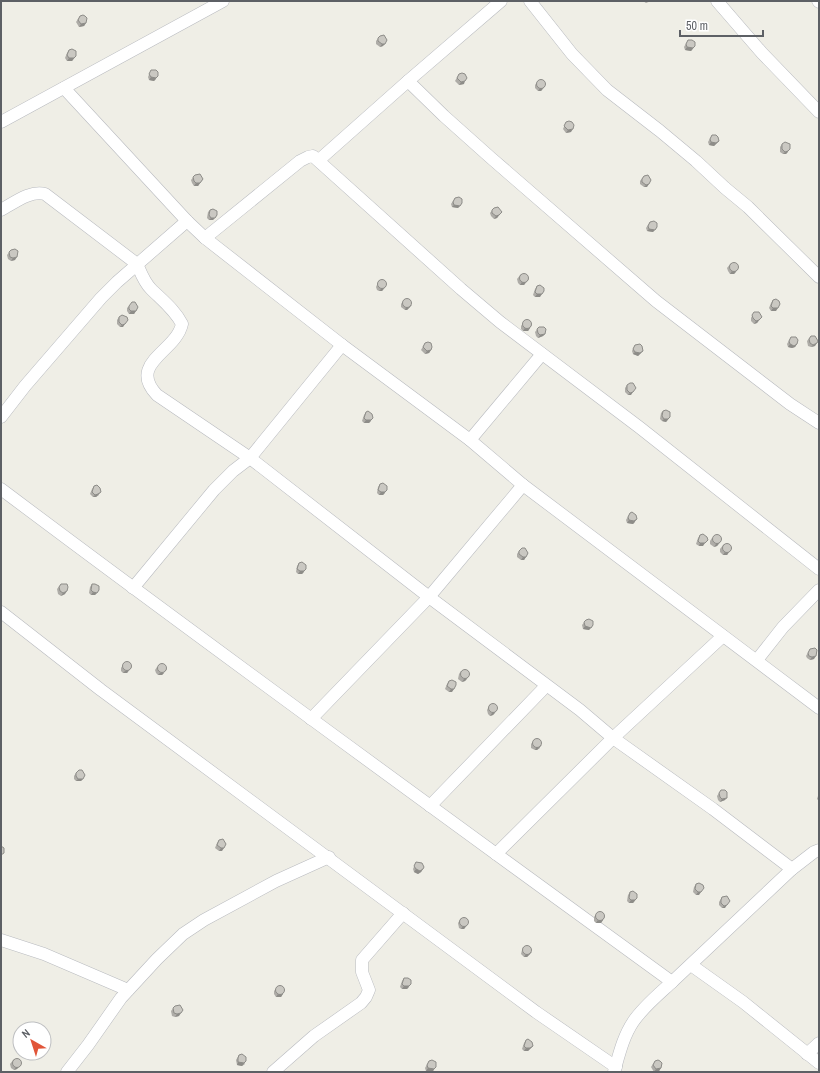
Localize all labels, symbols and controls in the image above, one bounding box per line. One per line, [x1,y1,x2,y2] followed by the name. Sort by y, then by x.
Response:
[680,12,763,38] scale bar
[686,18,708,34] text: 50 m
[12,1021,52,1061] north arrow
[19,1026,33,1041] text: N

